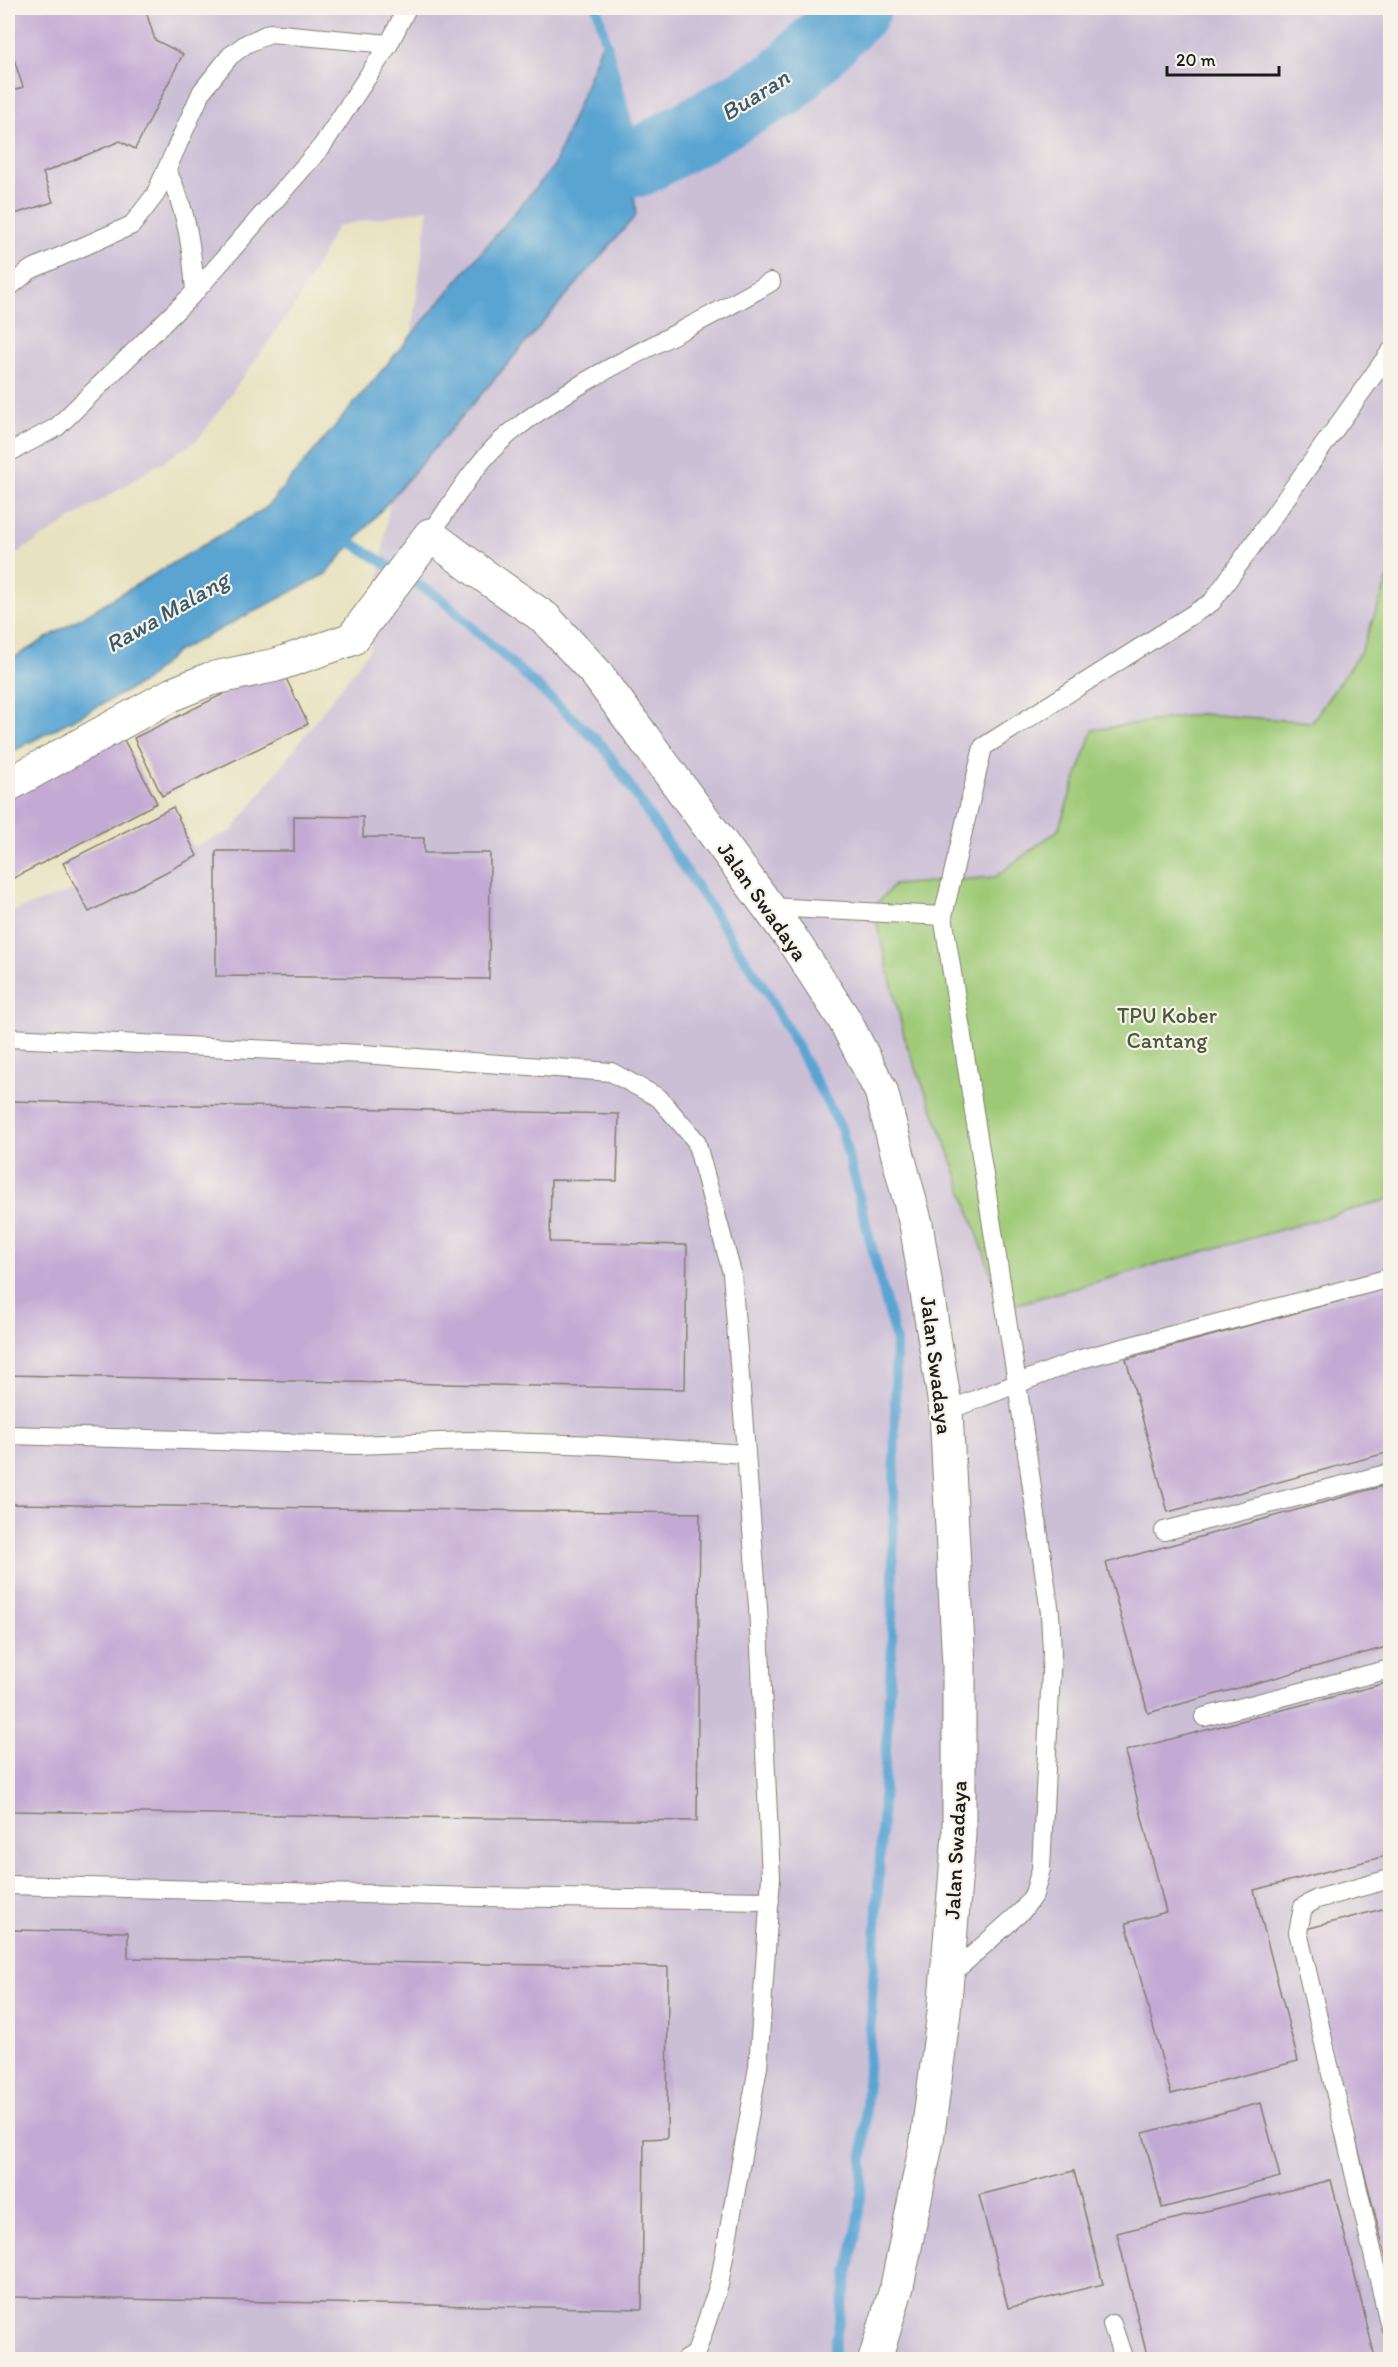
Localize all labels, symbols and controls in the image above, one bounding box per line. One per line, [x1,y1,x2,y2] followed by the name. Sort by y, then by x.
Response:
[1167,39,1280,77] scale bar
[1176,49,1216,71] text: 20 m
[715,62,795,127] water label: Buaran
[100,563,236,659] water label: Rawa Malang
[712,837,814,966] street label: Jalan Swadaya
[1117,1002,1218,1054] park label: TPU Kober Cantang
[915,1294,958,1436] street label: Jalan Swadaya
[938,1780,973,1920] street label: Jalan Swadaya

